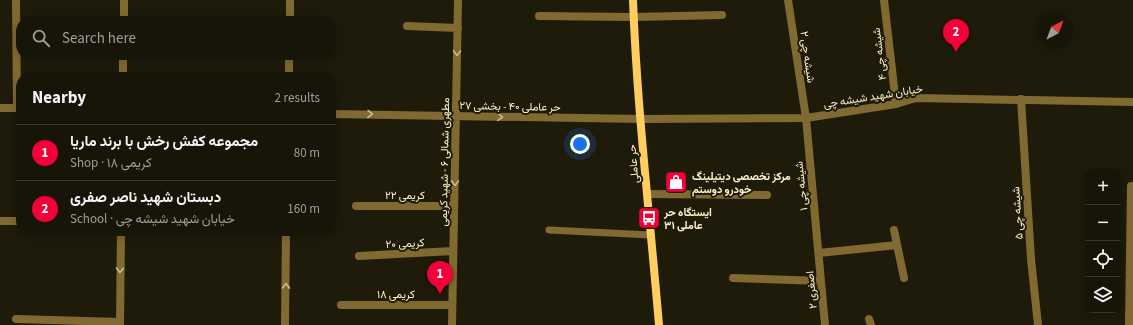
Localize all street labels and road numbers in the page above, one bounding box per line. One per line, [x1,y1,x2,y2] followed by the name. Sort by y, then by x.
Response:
[869,26,890,81] street label: شیشه چی ۴
[796,30,819,84] street label: شیشه چی ۲
[822,81,924,112] street label: خیابان شهید شیشه چی
[436,97,453,227] street label: مطهری شمالی ۶ - شهید کریمی
[459,98,561,115] street label: حر عاملی ۴۰ - بخشی ۲۷
[624,144,643,184] street label: حر عاملی
[791,160,812,211] street label: شیشه چی ۱
[1008,186,1027,240] street label: شیشه چی ۵
[385,188,425,203] street label: کریمی ۲۲
[385,235,425,252] street label: کریمی ۲۰
[802,270,821,310] street label: اصغری ۲
[377,287,415,302] street label: کریمی ۱۸

